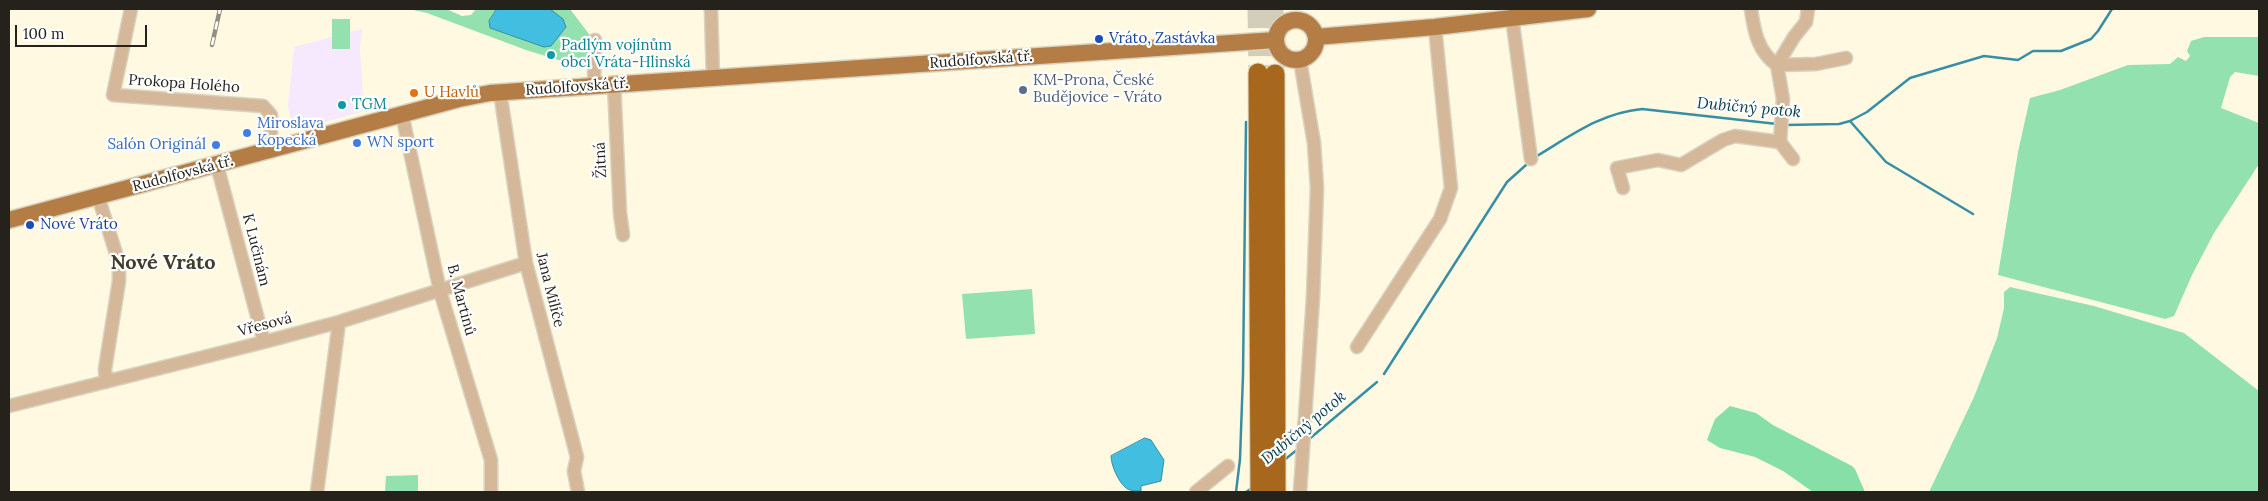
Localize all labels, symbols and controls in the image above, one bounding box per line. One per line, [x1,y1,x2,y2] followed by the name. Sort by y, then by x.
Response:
[18,15,150,47] scale bar
[23,24,64,43] text: 100 m
[1109,30,1215,48] place label: Vráto, Zastávka
[1093,33,1105,45] marker: Vráto, Zastávka
[561,37,691,72] place label: Padlým vojínům obcí Vráta-Hlinská
[929,47,1033,73] street label: Rudolfovská tř.
[545,49,557,61] marker: Padlým vojínům obcí Vráta-Hlinská
[128,71,240,97] street label: Prokopa Holého
[1033,72,1162,107] place label: KM-Prona, České Budějovice - Vráto
[525,74,629,100] street label: Rudolfovská tř.
[424,84,479,102] place label: U Havlů
[1017,84,1029,96] marker: KM-Prona, České Budějovice - Vráto
[408,87,420,99] marker: U Havlů
[1696,94,1802,122] water label: Dubičný potok
[352,96,387,114] place label: TGM
[336,99,348,111] marker: TGM
[257,115,324,150] place label: Miroslava Kopecká
[241,127,253,139] marker: Miroslava Kopecká
[367,134,434,152] place label: WN sport
[107,136,206,154] place label: Salón Originál
[351,137,363,149] marker: WN sport
[210,139,222,151] marker: Salón Originál
[591,141,611,179] street label: Žitná
[131,152,235,196] street label: Rudolfovská tř.
[238,212,274,288] street label: K Lučinám
[40,216,118,234] place label: Nové Vráto
[24,219,36,231] marker: Nové Vráto
[110,251,216,275] district label: Nové Vráto
[532,251,568,329] street label: Jana Milíče
[443,262,479,338] street label: B. Martinů
[236,309,294,341] street label: Vřesová
[1258,387,1350,469] water label: Dubičný potok

